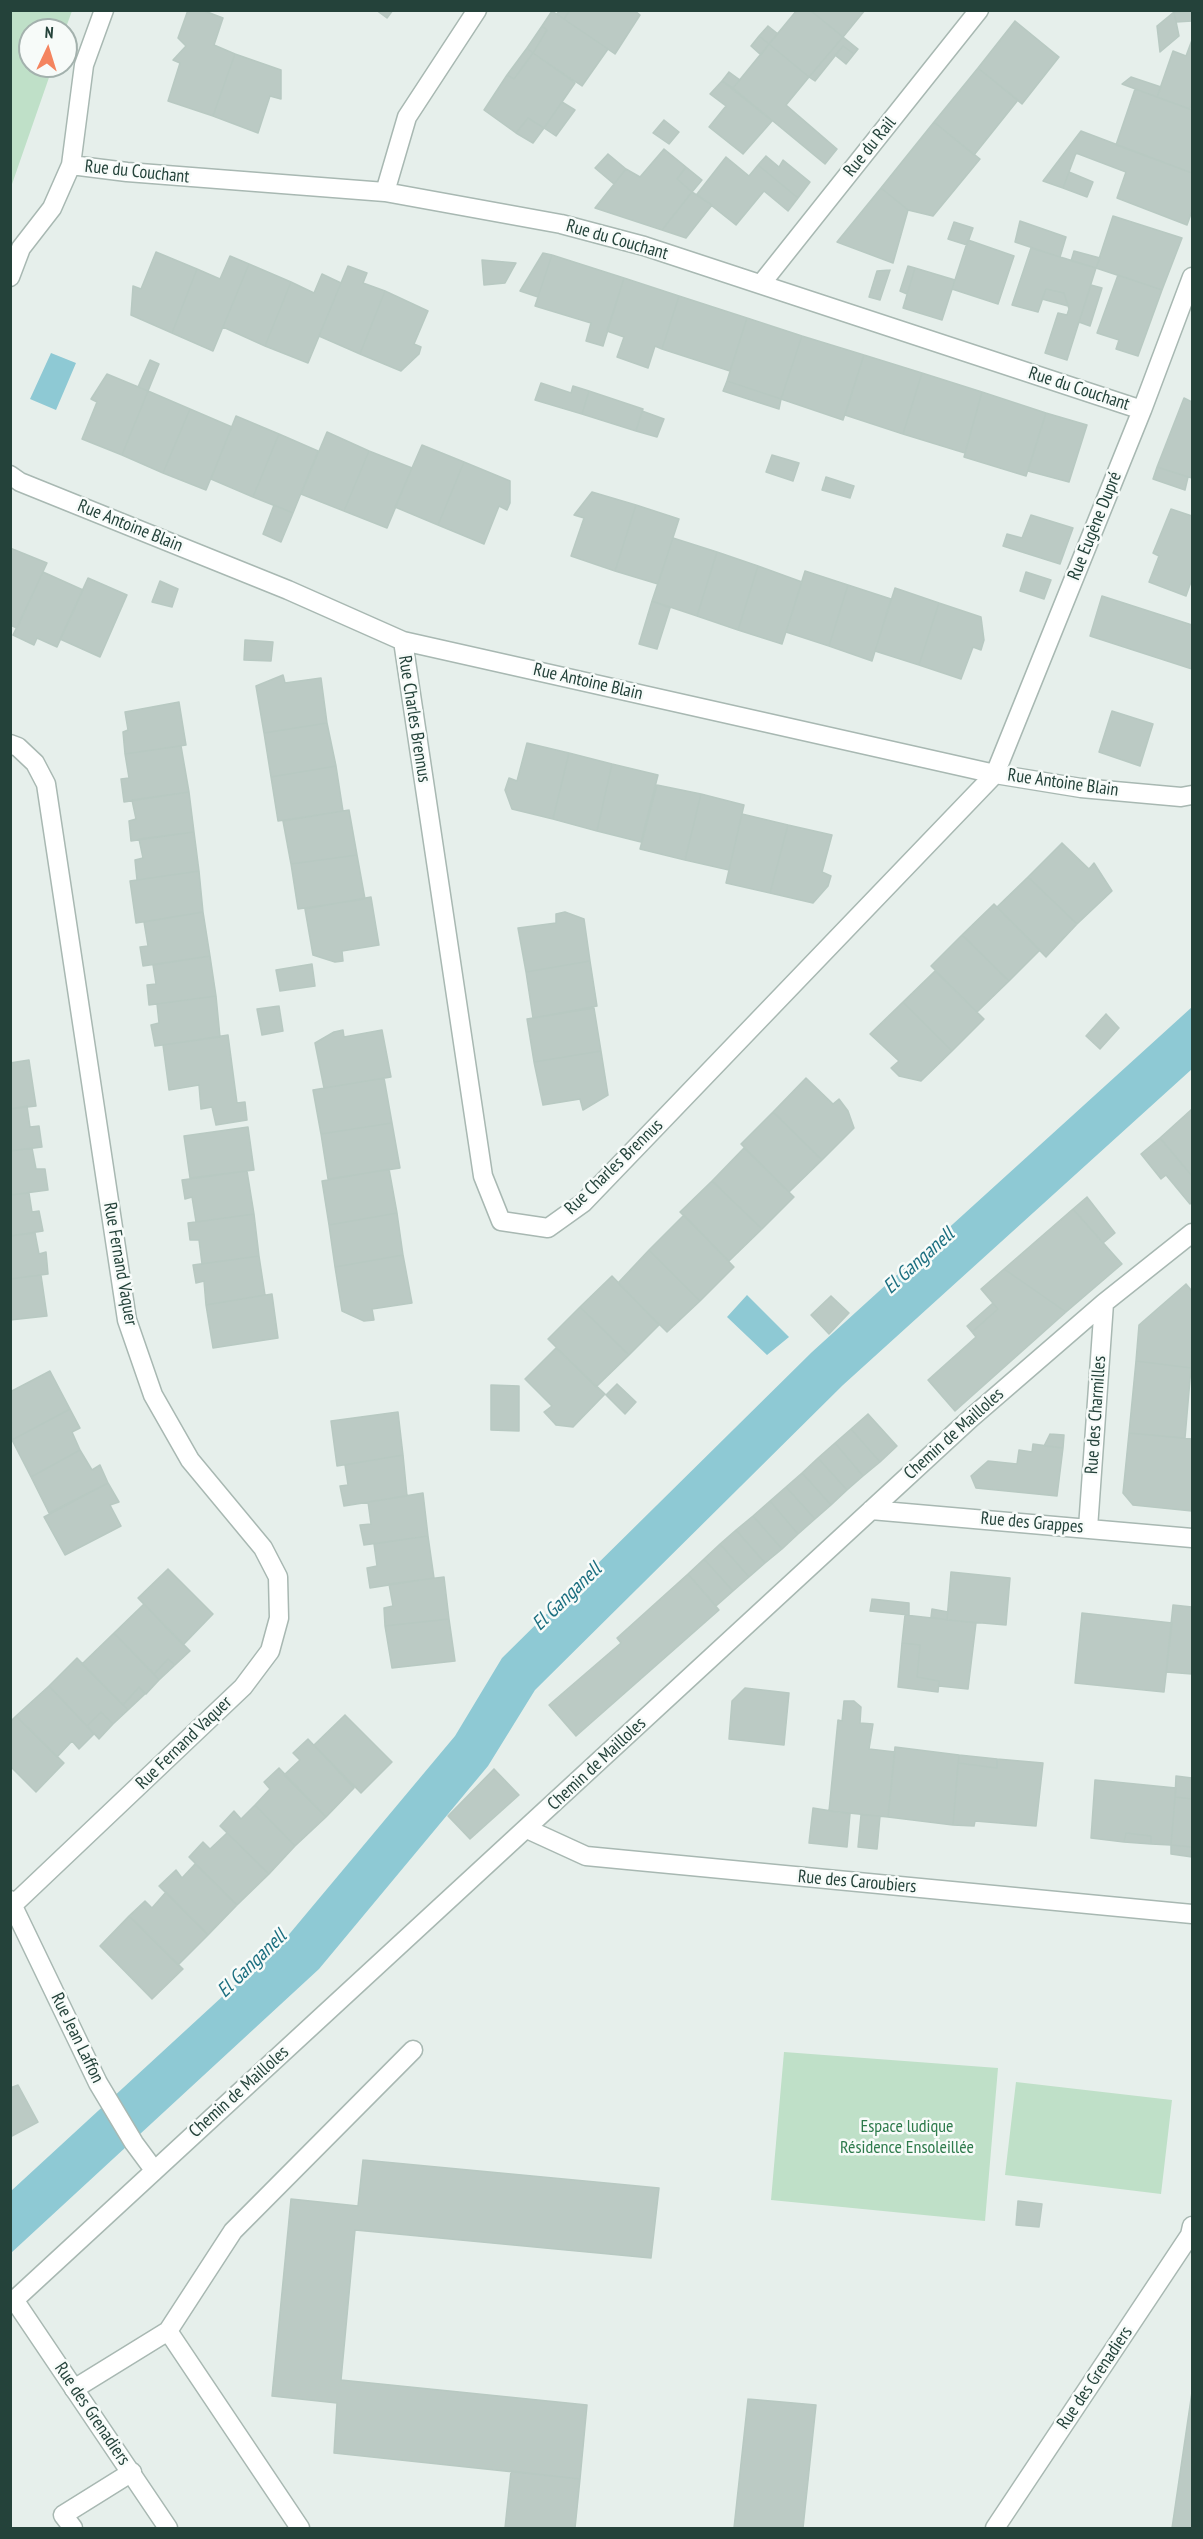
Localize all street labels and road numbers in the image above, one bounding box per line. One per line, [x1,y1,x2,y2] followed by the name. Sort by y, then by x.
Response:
[839,113,901,181] street label: Rue du Rail
[84,156,190,188] street label: Rue du Couchant
[564,215,670,265] street label: Rue du Couchant
[1026,363,1132,415] street label: Rue du Couchant
[1063,469,1127,583] street label: Rue Eugène Dupré
[74,495,186,557] street label: Rue Antoine Blain
[393,654,435,784] street label: Rue Charles Brennus
[531,659,645,705] street label: Rue Antoine Blain
[1006,765,1120,801] street label: Rue Antoine Blain
[560,1115,668,1219] street label: Rue Charles Brennus
[99,1201,141,1327] street label: Rue Fernand Vaquer
[1081,1355,1111,1475] street label: Rue des Charmilles
[900,1384,1008,1484] street label: Chemin de Mailloles
[980,1508,1084,1538] street label: Rue des Grappes
[132,1692,236,1794] street label: Rue Fernand Vaquer
[543,1713,651,1815] street label: Chemin de Mailloles
[797,1866,917,1898] street label: Rue des Caroubiers
[46,1989,108,2087] street label: Rue Jean Laffon
[185,2042,293,2142] street label: Chemin de Mailloles
[1053,2323,1137,2433] street label: Rue des Grenadiers
[50,2359,134,2469] street label: Rue des Grenadiers

